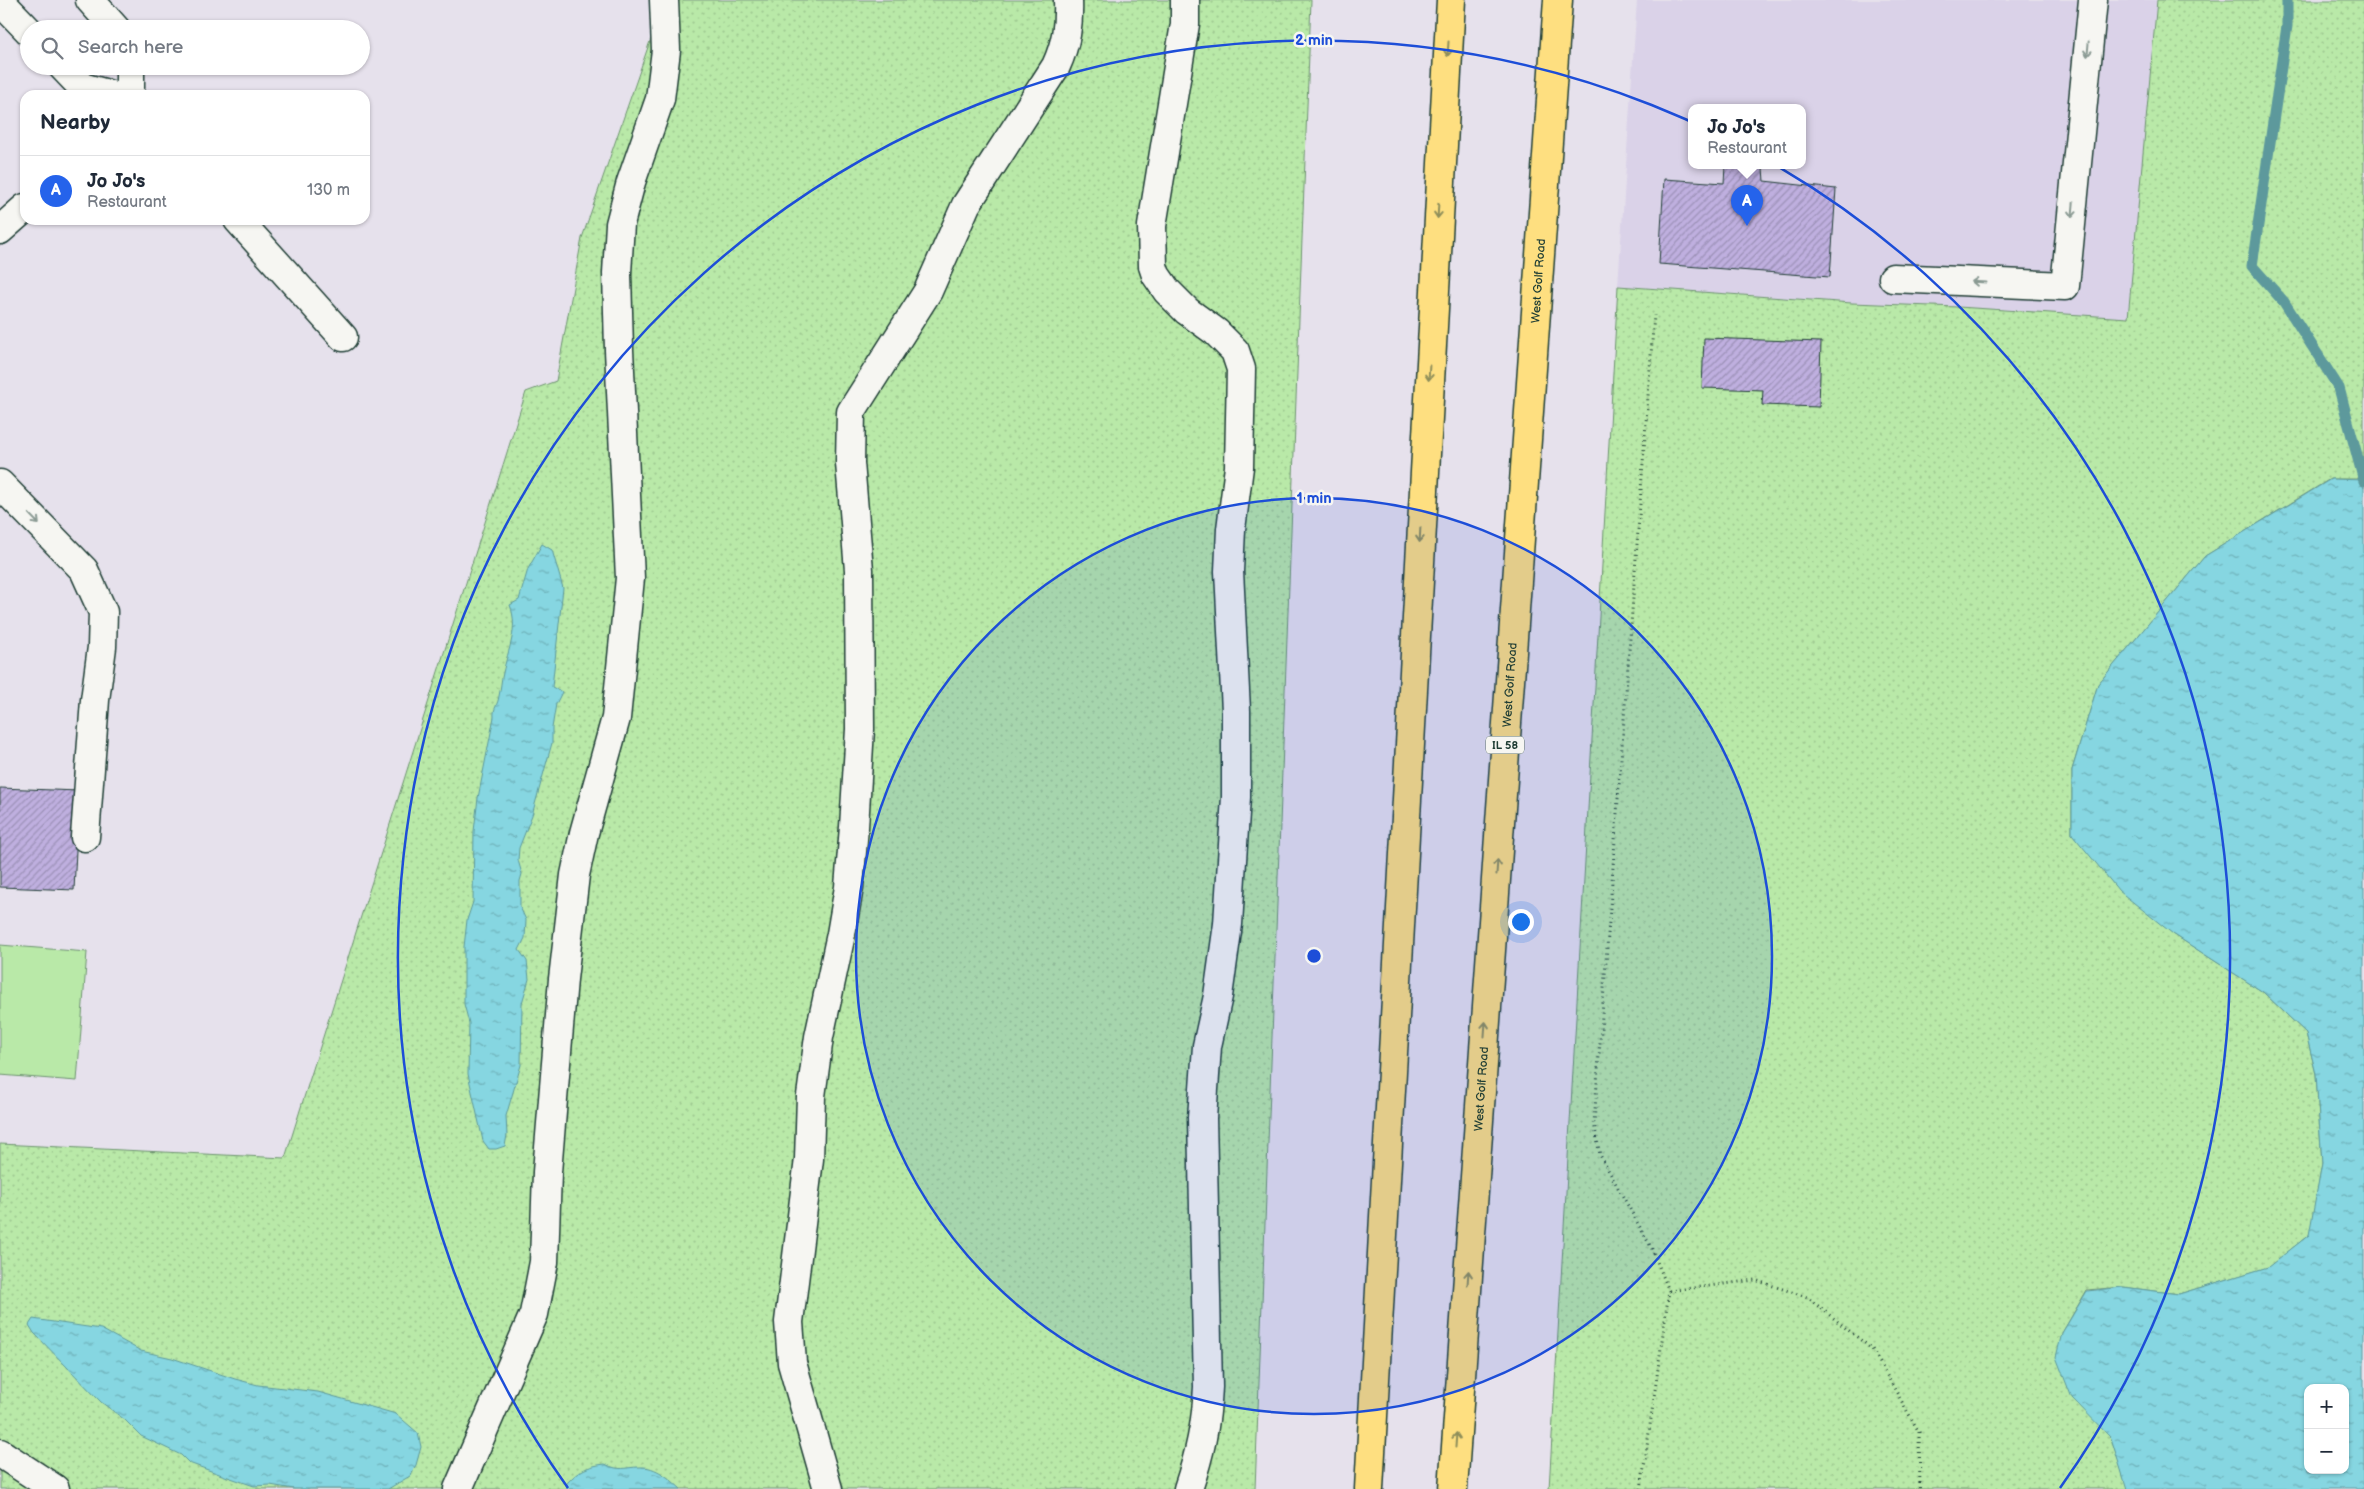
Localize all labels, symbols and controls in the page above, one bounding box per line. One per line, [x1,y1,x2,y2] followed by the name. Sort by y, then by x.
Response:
[20,20,370,75] search box
[1295,31,1333,50] text: 2 min
[38,34,66,62] icon: search
[78,36,183,59] text: Search here
[1443,40,1452,56] one-way arrow
[2083,40,2093,56] one-way arrow
[1688,104,1806,169] popup
[40,110,110,135] text: Nearby
[1707,116,1765,139] text: Jo Jo's
[1707,139,1787,158] text: Restaurant
[87,170,145,193] text: Jo Jo's
[51,181,61,200] text: A
[307,181,350,200] text: 130 m
[1731,185,1763,226] pin: A
[87,193,167,212] text: Restaurant
[1433,202,1443,219] one-way arrow
[2068,202,2077,218] one-way arrow
[1528,238,1549,324] street label: West Golf Road
[1971,277,1987,286] one-way arrow
[1425,365,1434,381] one-way arrow
[1296,489,1332,508] text: 1 min
[28,512,40,525] one-way arrow
[1416,527,1425,543] one-way arrow
[1500,642,1521,728] street label: West Golf Road
[1486,736,1524,754] road number: IL 58
[1492,859,1501,875] one-way arrow
[1508,909,1534,935] your location
[1305,947,1323,965] centre of rings
[1481,1021,1490,1037] one-way arrow
[1471,1046,1492,1132] street label: West Golf Road
[1463,1271,1472,1287] one-way arrow
[2304,1384,2349,1474] map controls
[2304,1384,2349,1429] button: +
[2304,1429,2349,1474] button: −
[1452,1433,1461,1449] one-way arrow

